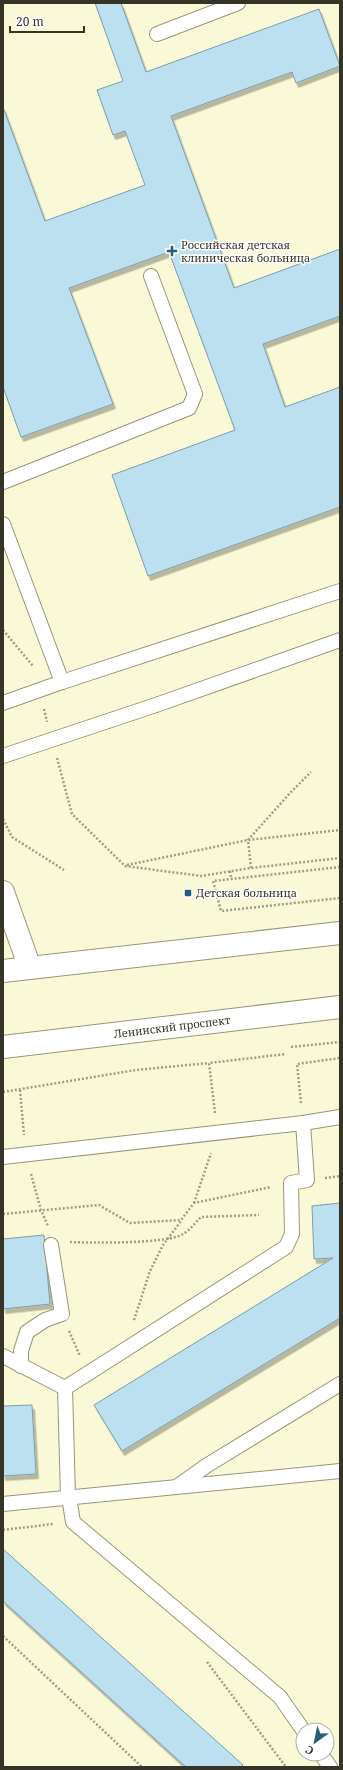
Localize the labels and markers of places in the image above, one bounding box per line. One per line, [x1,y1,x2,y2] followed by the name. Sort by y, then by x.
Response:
[181,237,310,265] place label: Российская детская клиническая больница
[166,245,178,257] marker: Российская детская клиническая больница
[196,885,297,900] place label: Детская больница
[183,888,193,898] marker: Детская больница

